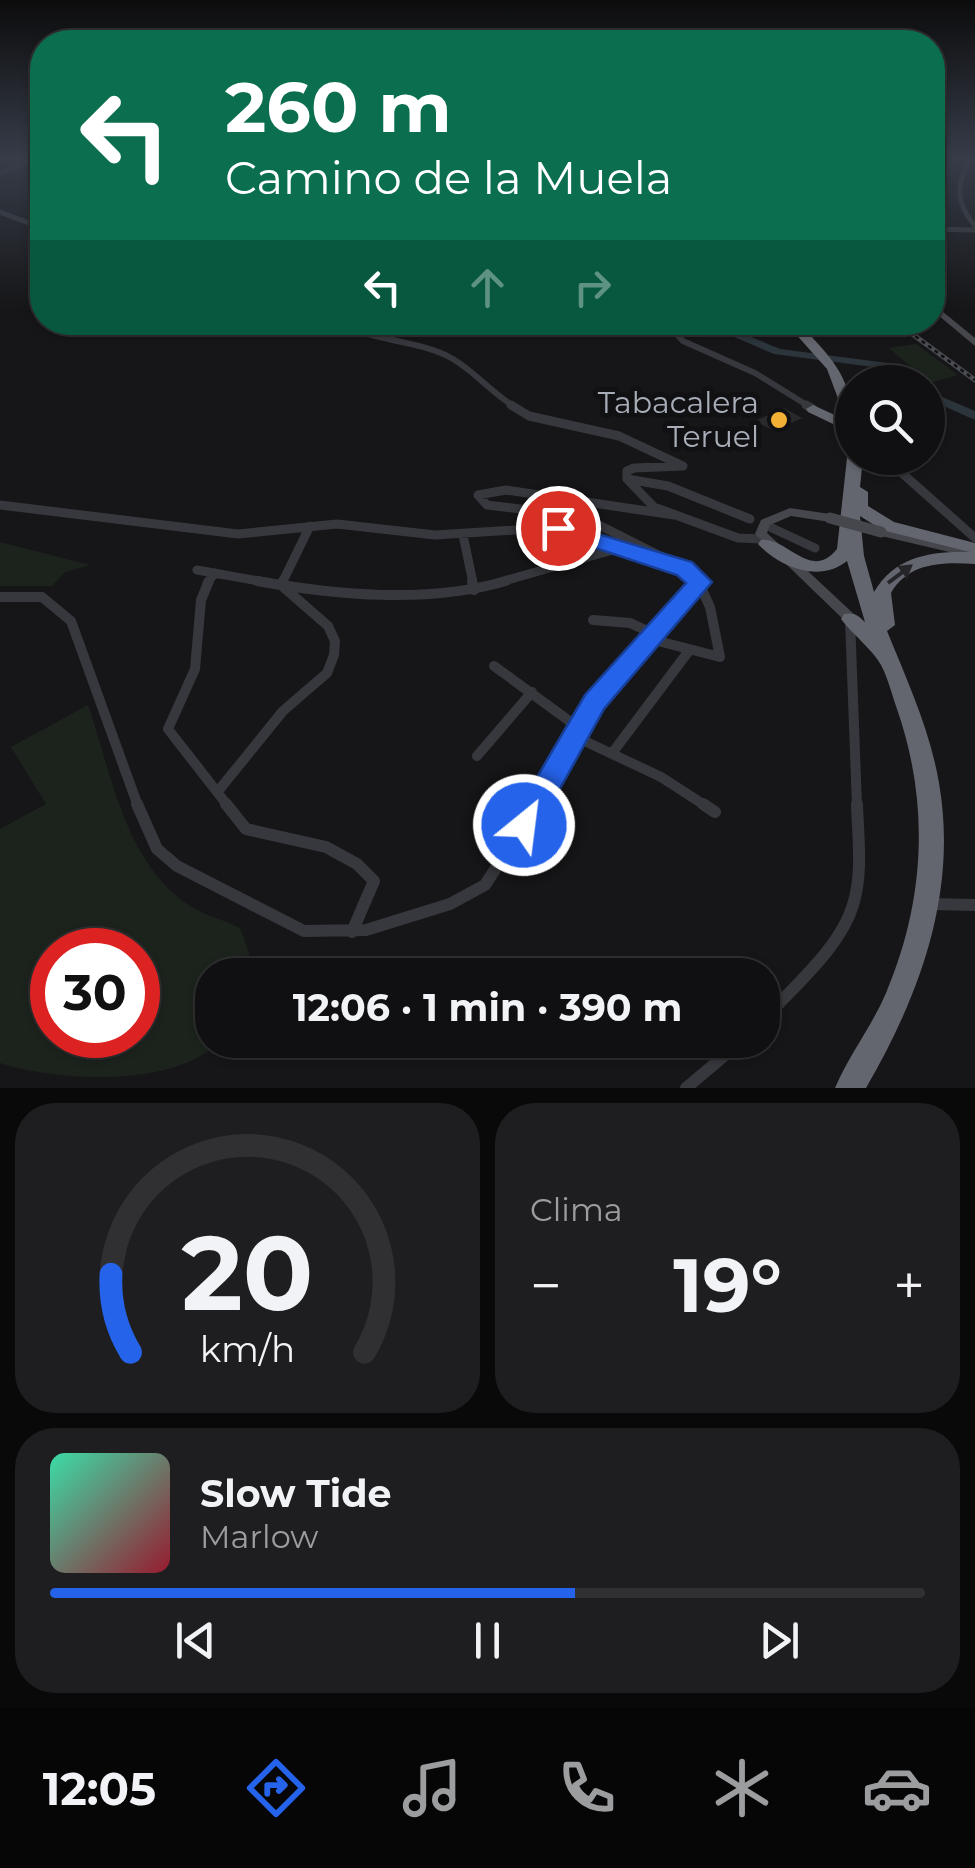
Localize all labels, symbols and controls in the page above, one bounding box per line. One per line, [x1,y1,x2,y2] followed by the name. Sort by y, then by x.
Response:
[225,64,452,150] text: 260 m
[60,70,190,200] icon: left
[225,150,672,205] text: Camino de la Muela
[355,260,410,315] icon: left
[460,260,515,315] icon: ahead
[565,260,620,315] icon: right
[835,365,945,475] map controls
[835,365,945,475] button: search
[598,384,759,455] place label: Tabacalera Teruel
[768,409,790,431] marker: Tabacalera Teruel
[516,486,601,571] pin
[531,501,586,556] icon: arrive
[887,565,913,584] one-way arrow
[472,773,576,877] position arrow
[30,928,160,1058] speed limit sign: 30
[293,984,682,1031] text: 12:06 · 1 min · 390 m
[530,1190,623,1229] text: Clima
[182,1209,313,1336] text: 20
[673,1239,782,1331] text: 19°
[530,1252,562,1319] text: −
[893,1252,925,1319] text: +
[200,1327,295,1371] text: km/h
[200,1470,392,1517] text: Slow Tide
[200,1517,318,1556] text: Marlow
[168,1613,223,1668] icon: previous
[460,1613,515,1668] icon: pause
[752,1613,807,1668] icon: next
[241,1753,311,1823] icon: directions
[397,1753,467,1823] icon: music
[552,1753,622,1823] icon: phone
[707,1753,777,1823] icon: climate
[862,1753,932,1823] icon: car
[43,1761,156,1816] text: 12:05

